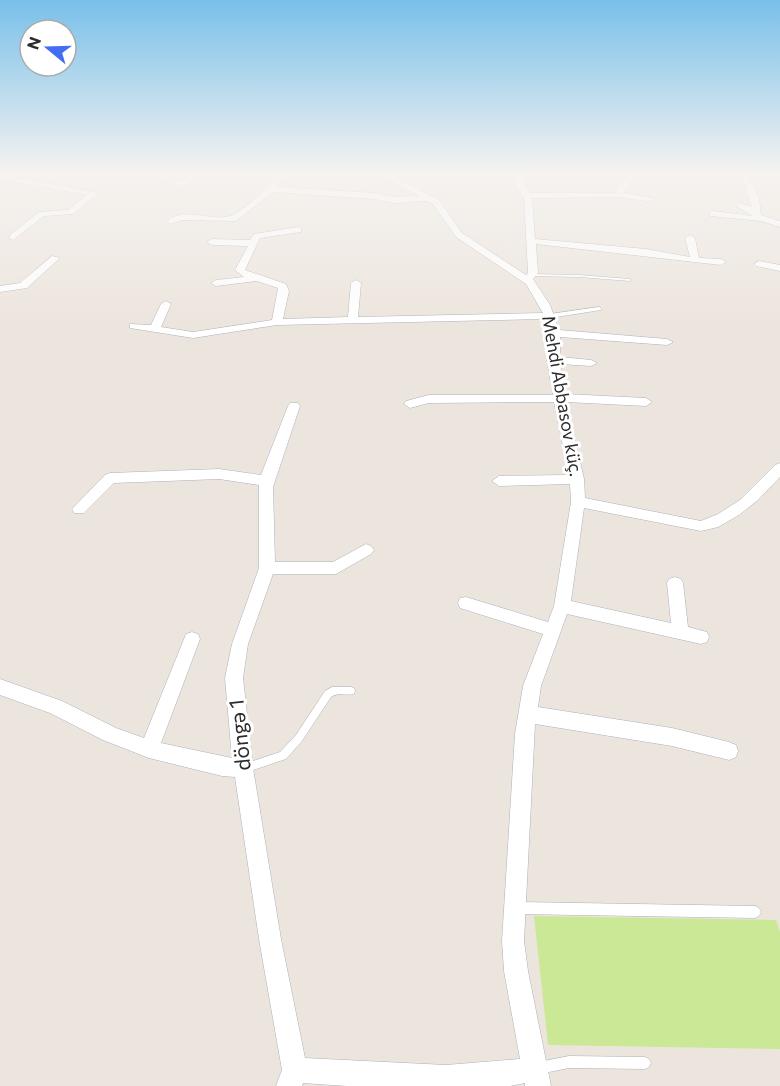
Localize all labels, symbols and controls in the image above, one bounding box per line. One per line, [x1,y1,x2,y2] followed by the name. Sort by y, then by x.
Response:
[18,18,78,78] north arrow
[22,34,44,52] text: N
[538,314,588,478] street label: Mehdi Abbasov küç.
[222,698,255,772] street label: döngə 1

